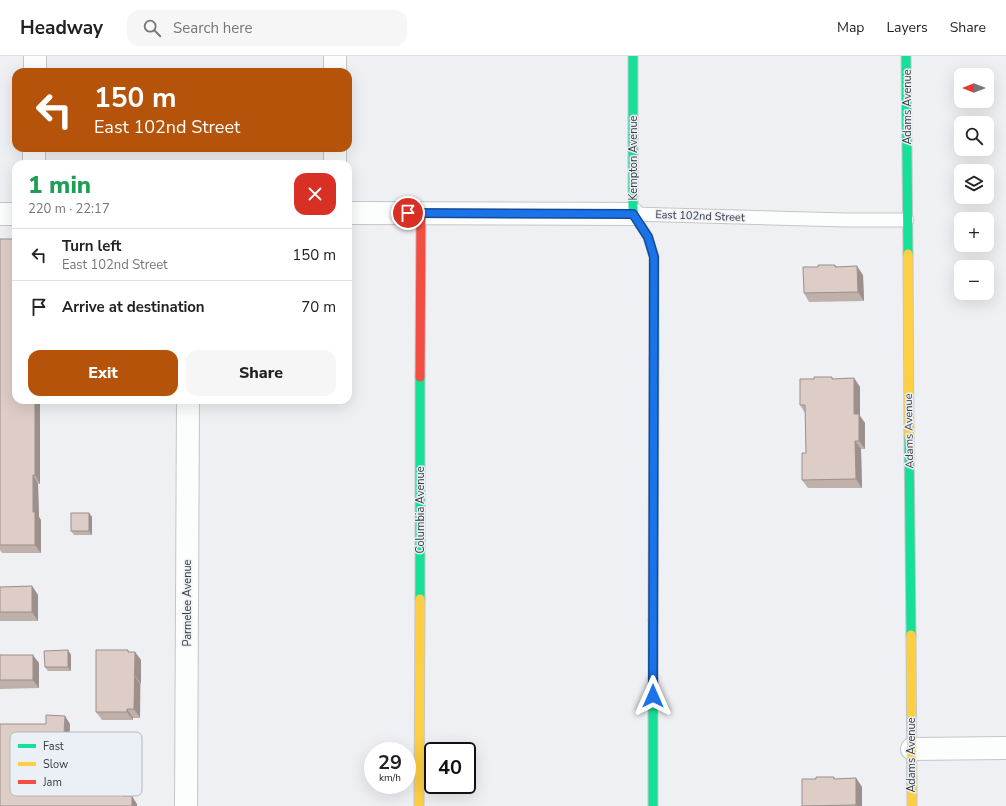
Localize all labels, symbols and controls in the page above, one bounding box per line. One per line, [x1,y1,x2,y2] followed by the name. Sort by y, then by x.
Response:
[127,10,407,46] search box
[20,15,103,41] text: Headway
[141,17,163,39] icon: search
[173,18,253,38] text: Search here
[837,18,864,37] text: Map
[886,18,928,37] text: Layers
[950,18,986,37] text: Share
[954,68,994,108] north arrow
[954,68,994,300] map controls
[900,69,915,145] street label: Adams Avenue
[94,79,177,117] text: 150 m
[28,84,80,136] icon: left
[94,115,240,139] text: East 102nd Street
[626,115,641,200] street label: Kempton Avenue
[954,116,994,156] button: search
[954,164,994,204] button: layers
[28,169,91,201] text: 1 min
[294,173,336,215] button: close
[391,196,425,230] pin
[28,200,110,218] text: 220 m · 22:17
[397,202,419,224] icon: arrive
[655,207,745,225] street label: East 102nd Street
[954,212,994,252] button: +
[62,236,121,256] text: Turn left
[28,244,50,266] icon: left
[292,245,336,265] text: 150 m
[62,256,168,274] text: East 102nd Street
[954,260,994,300] button: −
[28,296,50,318] icon: arrive
[62,297,205,317] text: Arrive at destination
[301,297,336,317] text: 70 m
[28,350,178,396] button: Exit
[186,350,336,396] button: Share
[901,393,917,469] street label: Adams Avenue
[413,466,428,554] street label: Columbia Avenue
[180,559,195,646] street label: Parmelee Avenue
[632,675,674,717] position arrow
[904,717,919,793] street label: Adams Avenue
[10,732,142,796] legend
[43,739,64,754] text: Fast
[424,742,476,794] speed limit sign: 40
[378,749,402,776] text: 29
[43,757,68,772] text: Slow
[379,771,401,785] text: km/h
[42,775,62,790] text: Jam

